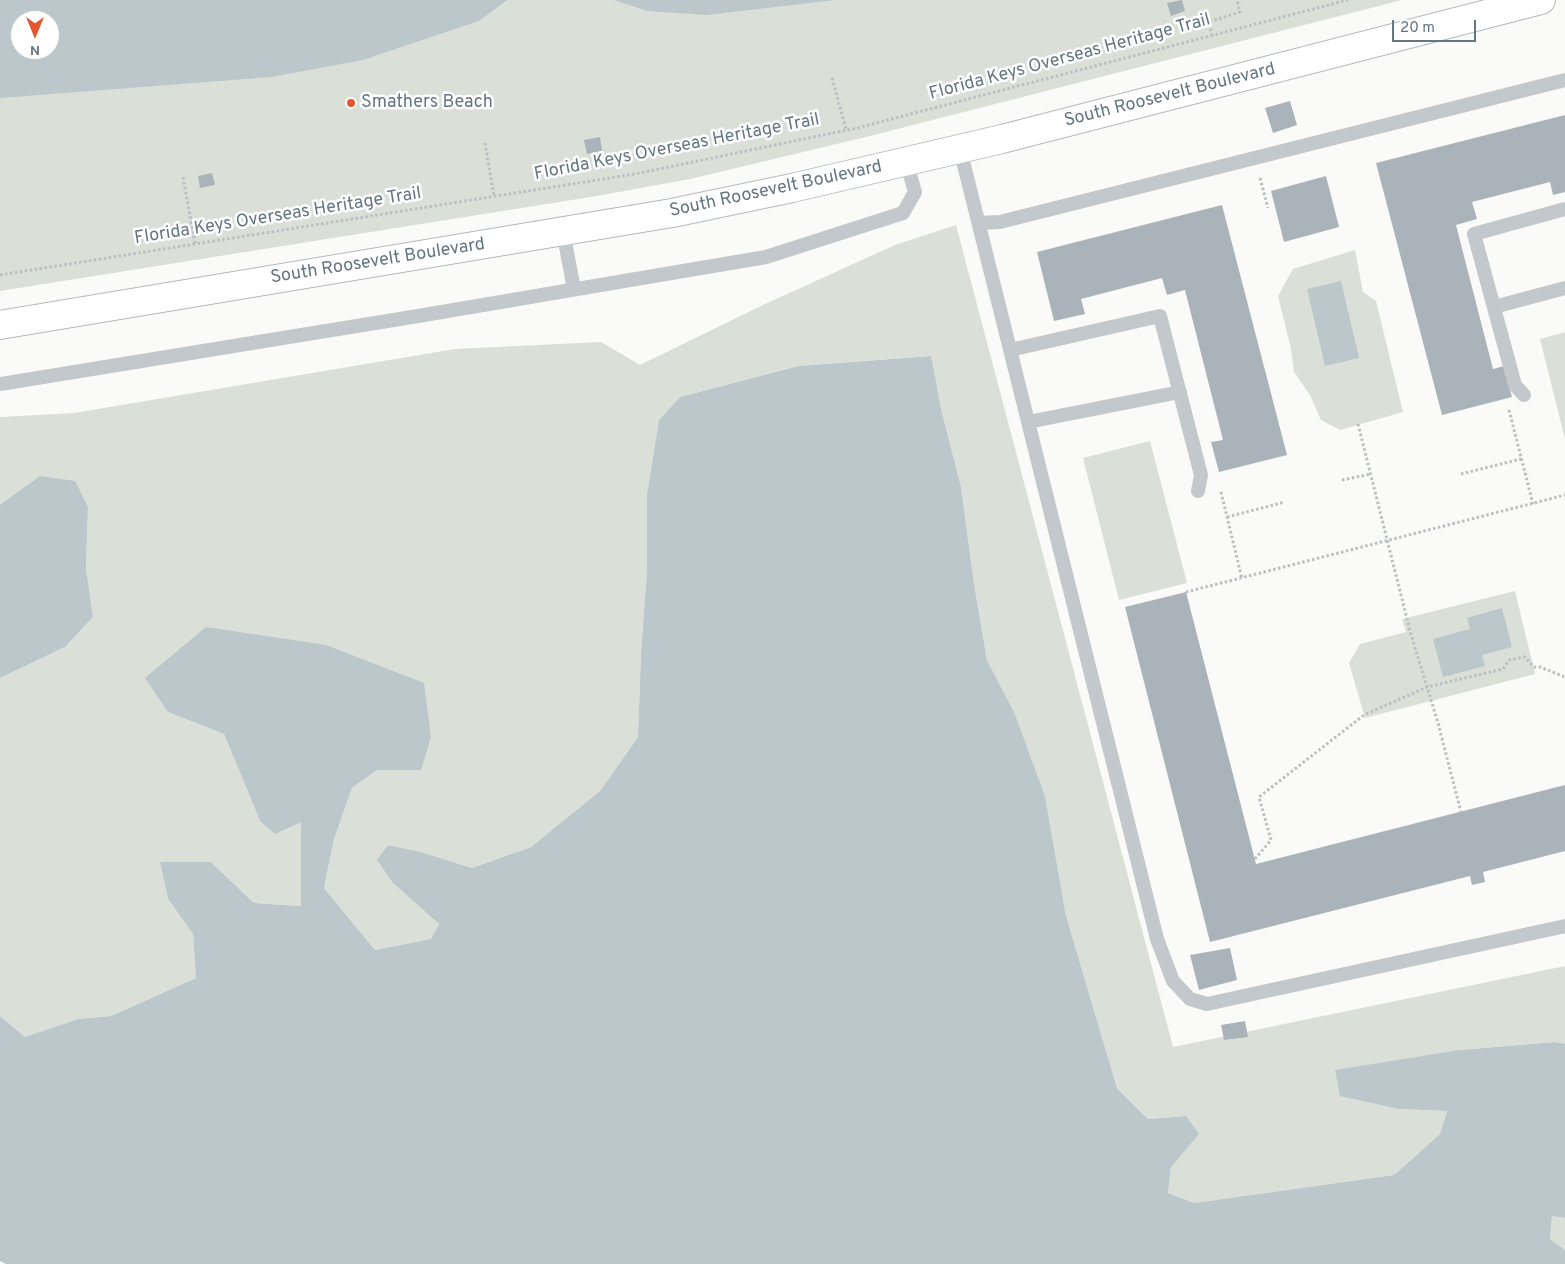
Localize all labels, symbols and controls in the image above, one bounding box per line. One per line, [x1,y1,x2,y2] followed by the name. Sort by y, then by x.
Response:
[10,10,60,60] north arrow
[927,10,1213,106] street label: Florida Keys Overseas Heritage Trail
[1395,10,1479,42] scale bar
[1400,19,1435,38] text: 20 m
[30,41,40,58] text: N
[1062,59,1278,133] street label: South Roosevelt Boulevard
[361,92,493,114] place label: Smathers Beach
[345,97,357,109] marker: Smathers Beach
[533,110,821,186] street label: Florida Keys Overseas Heritage Trail
[668,157,884,223] street label: South Roosevelt Boulevard
[133,184,423,250] street label: Florida Keys Overseas Heritage Trail
[269,234,487,290] street label: South Roosevelt Boulevard

